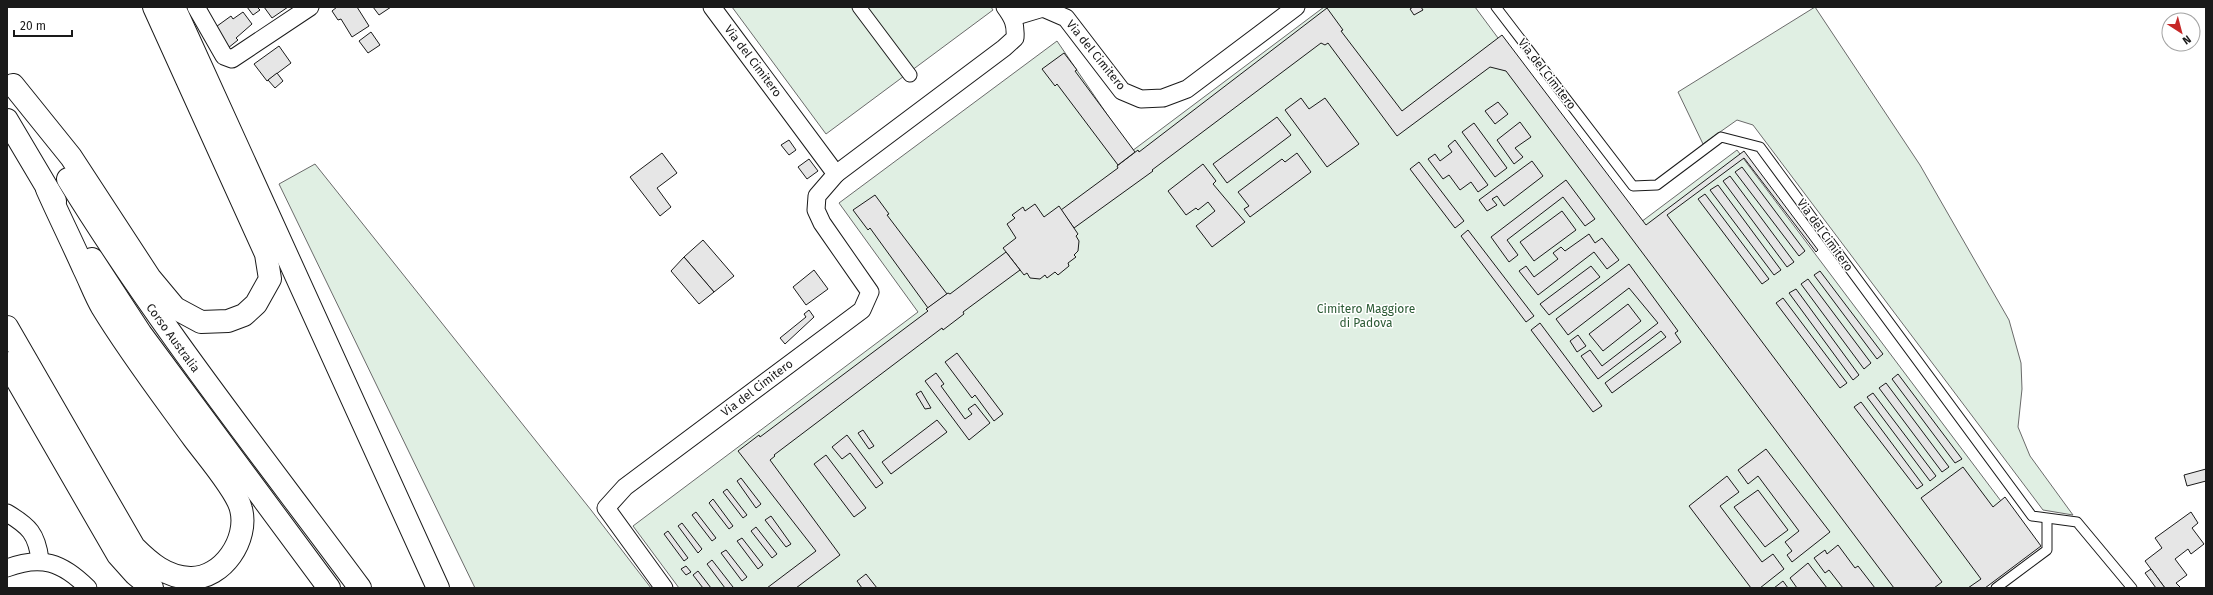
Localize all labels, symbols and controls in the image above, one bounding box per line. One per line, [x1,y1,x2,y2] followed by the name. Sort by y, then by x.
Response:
[14,12,72,38] scale bar
[2161,12,2201,52] north arrow
[1064,17,1128,93] street label: Via del Cimitero
[20,19,46,33] text: 20 m
[722,22,784,100] street label: Via del Cimitero
[2180,32,2193,47] text: N
[1515,36,1579,112] street label: Via del Cimitero
[1794,196,1856,274] street label: Via del Cimitero
[143,301,203,375] street label: Corso Australia
[1317,302,1415,330] park label: Cimitero Maggiore di Padova
[718,357,796,419] street label: Via del Cimitero

